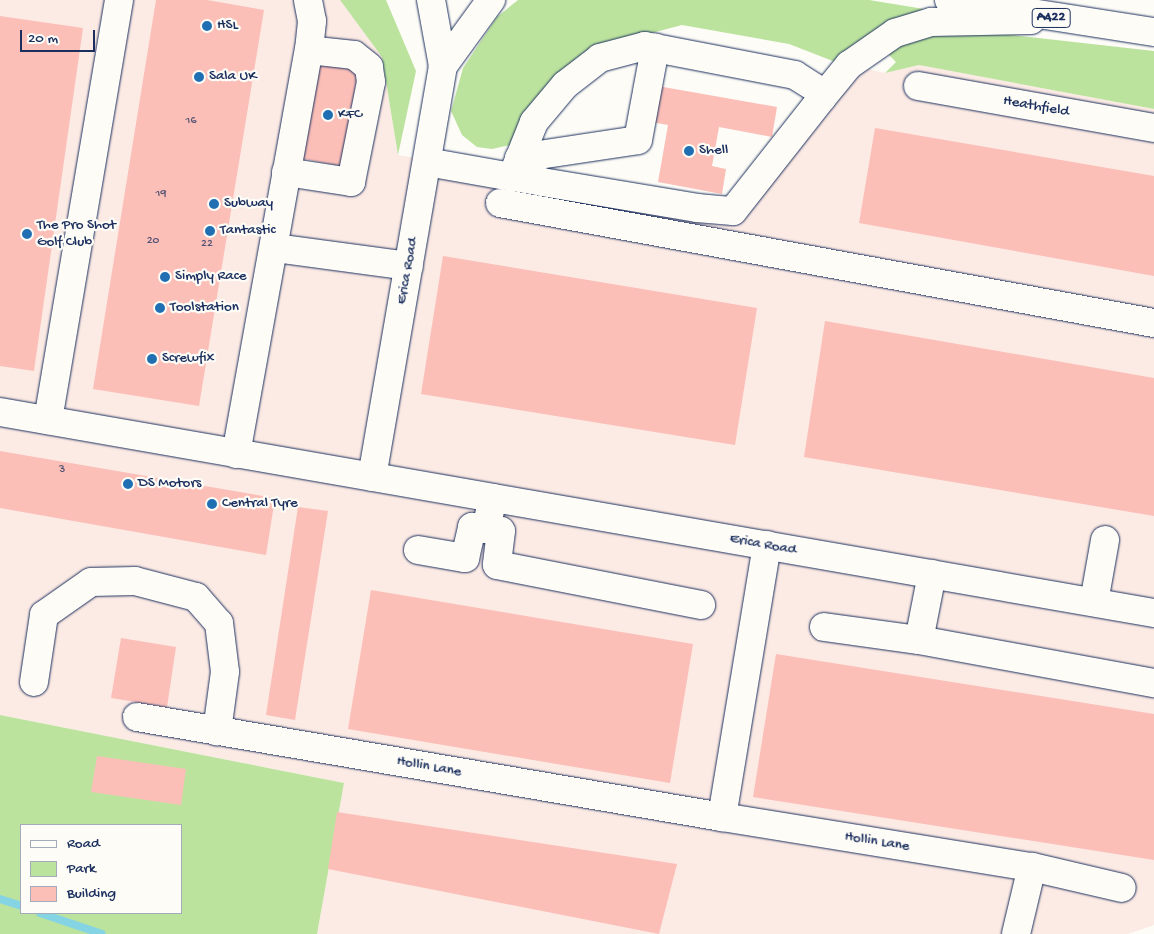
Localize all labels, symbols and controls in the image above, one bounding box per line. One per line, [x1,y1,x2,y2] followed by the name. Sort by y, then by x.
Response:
[1031,7,1071,30] road number: A422
[217,17,238,35] place label: HSL
[22,20,98,52] scale bar
[201,20,213,32] marker: HSL
[28,30,58,48] text: 20 m
[209,68,256,86] place label: Sala UK
[193,71,205,83] marker: Sala UK
[1002,92,1070,122] street label: Heathfield
[338,106,362,124] place label: KFC
[322,109,334,121] marker: KFC
[186,115,196,129] house number: 16
[699,142,728,160] place label: Shell
[683,145,695,157] marker: Shell
[156,188,166,202] house number: 19
[224,195,273,213] place label: Subway
[208,198,220,210] marker: Subway
[37,216,116,251] place label: The Pro Shot Golf Club
[220,222,276,240] place label: Tantastic
[204,225,216,237] marker: Tantastic
[21,228,33,240] marker: The Pro Shot Golf Club
[147,235,159,249] house number: 20
[393,236,423,306] street label: Erica Road
[201,238,213,252] house number: 22
[175,268,247,286] place label: Simply Race
[159,271,171,283] marker: Simply Race
[170,299,239,317] place label: Toolstation
[154,302,166,314] marker: Toolstation
[162,350,214,368] place label: Screwfix
[146,353,158,365] marker: Screwfix
[59,464,65,478] house number: 3
[138,475,201,493] place label: DS Motors
[122,478,134,490] marker: DS Motors
[222,495,298,513] place label: Central Tyre
[206,498,218,510] marker: Central Tyre
[728,530,798,560] street label: Erica Road
[395,752,463,782] street label: Hollin Lane
[20,824,182,914] legend
[843,828,911,856] street label: Hollin Lane
[67,835,100,853] text: Road
[67,860,96,878] text: Park
[67,885,116,903] text: Building

